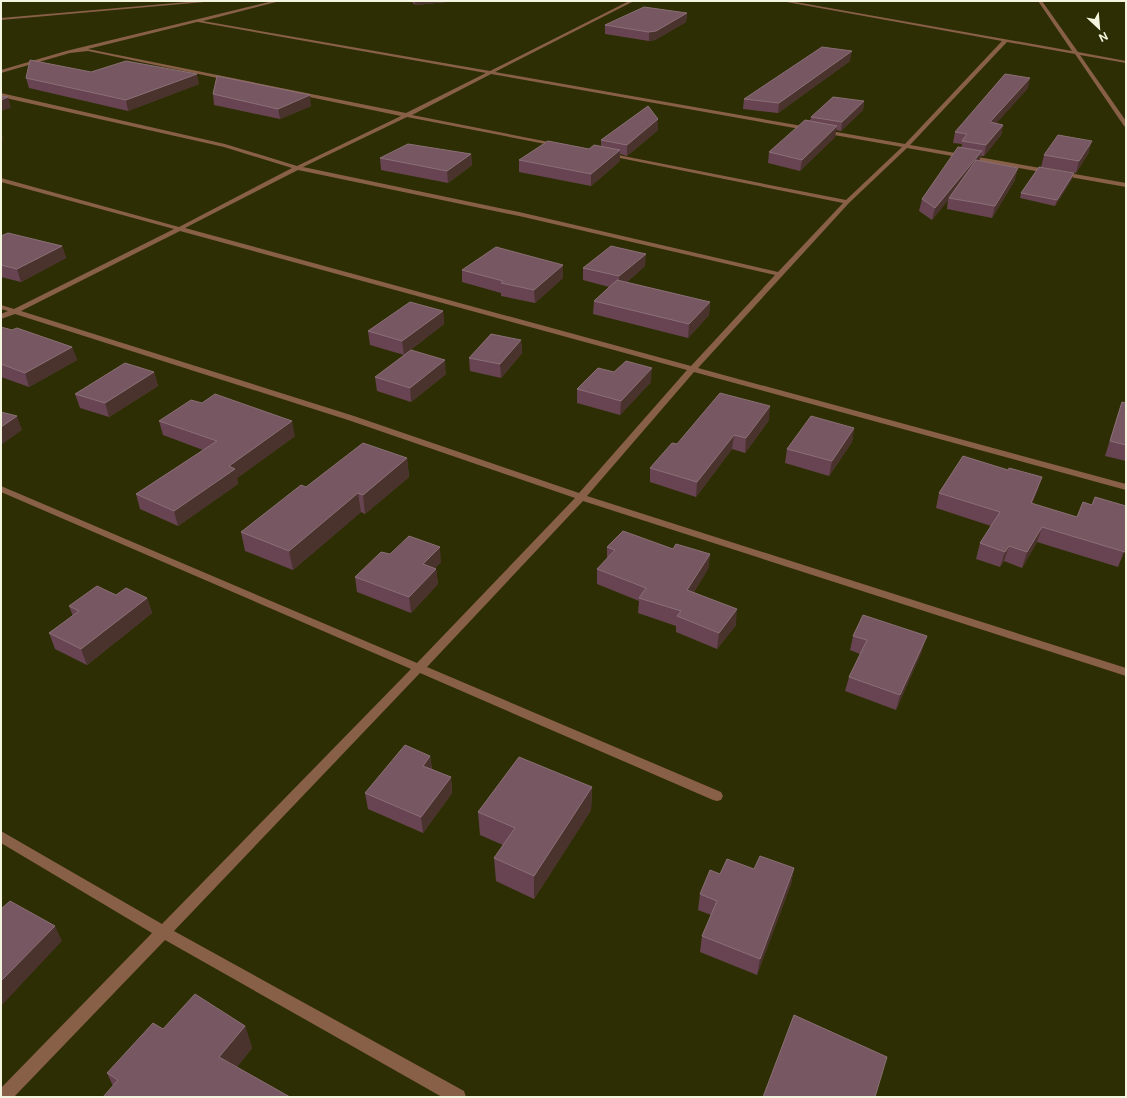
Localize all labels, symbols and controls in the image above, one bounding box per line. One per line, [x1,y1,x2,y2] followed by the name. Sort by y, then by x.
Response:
[1079,8,1119,48] north arrow
[1097,30,1110,44] text: N

